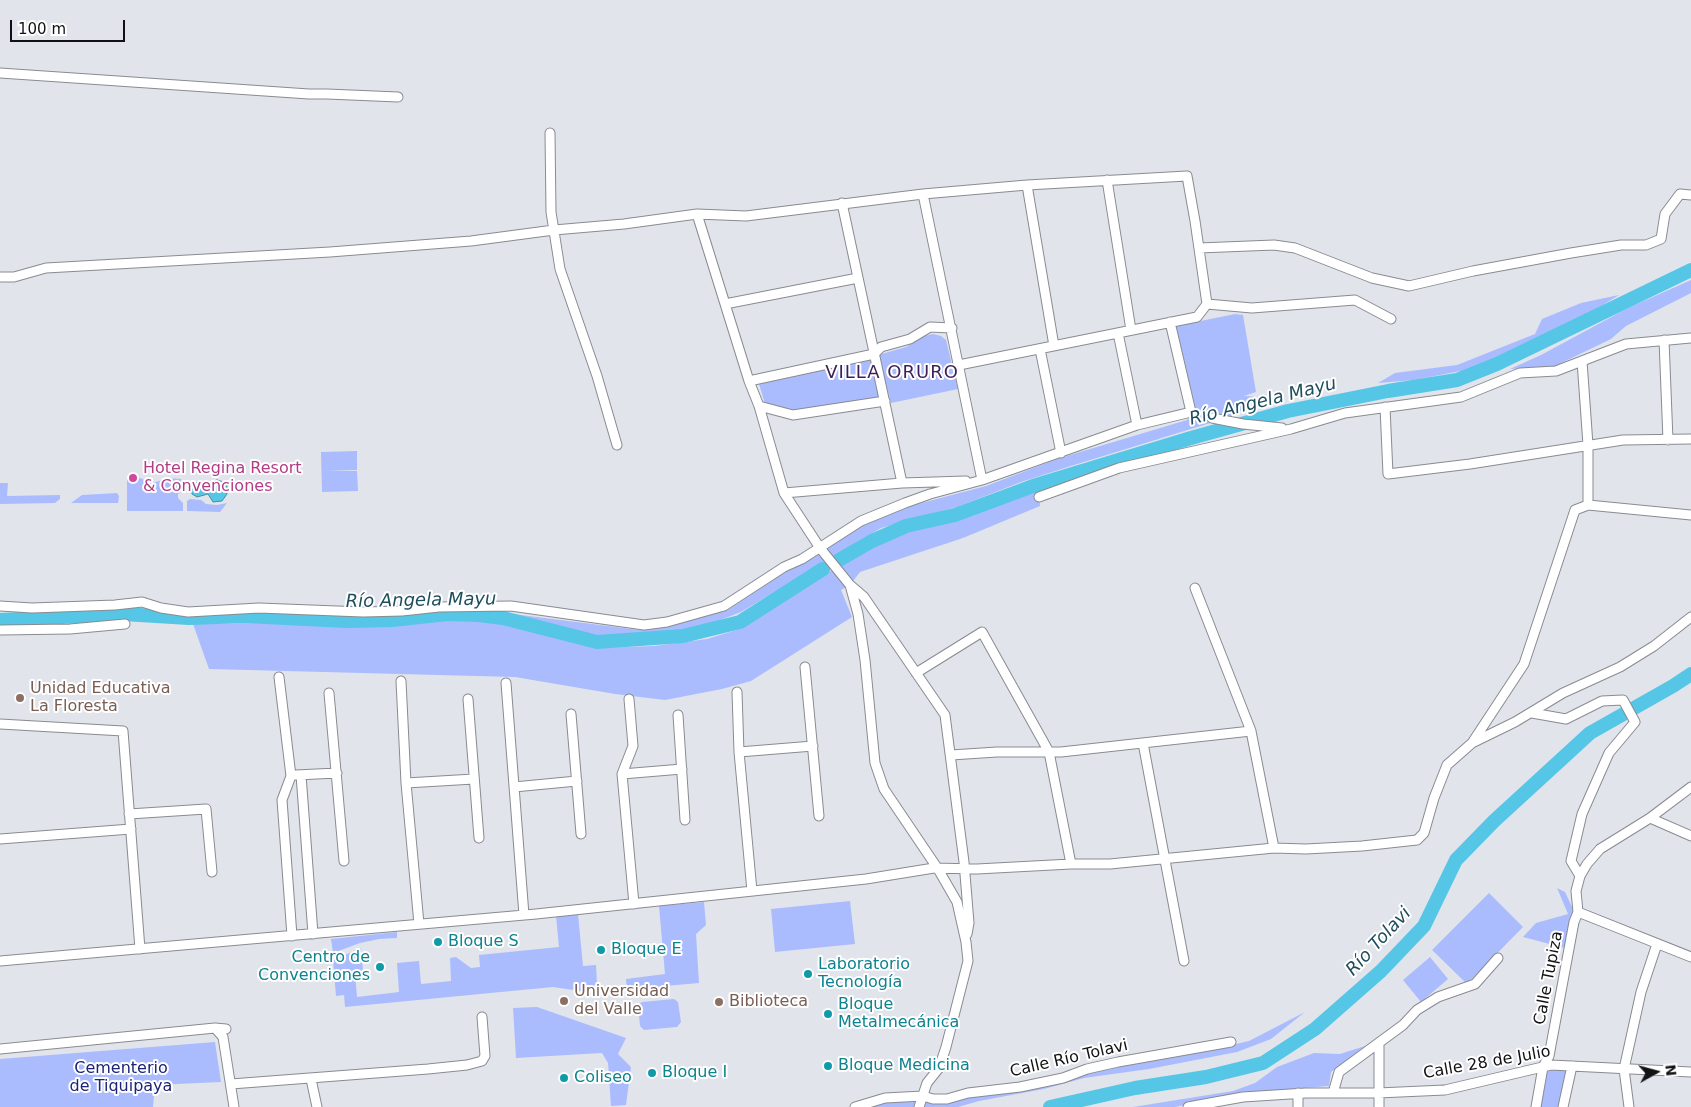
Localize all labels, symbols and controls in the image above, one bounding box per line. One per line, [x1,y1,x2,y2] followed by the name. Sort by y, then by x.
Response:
[12,10,128,42] scale bar
[18,20,66,38] text: 100 m
[824,362,960,384] district label: VILLA ORURO
[1187,373,1339,431] water label: Río Angela Mayu
[143,459,302,497] place label: Hotel Regina Resort & Convenciones
[127,472,139,484] marker: Hotel Regina Resort & Convenciones
[345,589,497,613] water label: Río Angela Mayu
[30,679,170,717] place label: Unidad Educativa La Floresta
[14,692,26,704] marker: Unidad Educativa La Floresta
[1342,903,1416,981] water label: Río Tolavi
[1531,929,1567,1027] street label: Calle Tupiza
[448,932,519,952] place label: Bloque S
[432,936,444,948] marker: Bloque S
[611,940,682,960] place label: Bloque E
[595,944,607,956] marker: Bloque E
[258,948,370,986] place label: Centro de Convenciones
[818,955,910,993] place label: Laboratorio Tecnología
[374,961,386,973] marker: Centro de Convenciones
[802,968,814,980] marker: Laboratorio Tecnología
[574,982,669,1020] place label: Universidad del Valle
[729,992,808,1012] place label: Biblioteca
[558,995,570,1007] marker: Universidad del Valle
[838,995,959,1033] place label: Bloque Metalmecánica
[713,996,725,1008] marker: Biblioteca
[822,1008,834,1020] marker: Bloque Metalmecánica
[1008,1036,1130,1082] street label: Calle Río Tolavi
[1422,1042,1552,1084] street label: Calle 28 de Julio
[1631,1047,1681,1097] north arrow
[838,1056,970,1076] place label: Bloque Medicina
[70,1059,172,1097] park label: Cementerio de Tiquipaya
[822,1060,834,1072] marker: Bloque Medicina
[662,1063,727,1083] place label: Bloque I
[1662,1063,1680,1077] text: N
[646,1067,658,1079] marker: Bloque I
[574,1068,632,1088] place label: Coliseo
[558,1072,570,1084] marker: Coliseo

